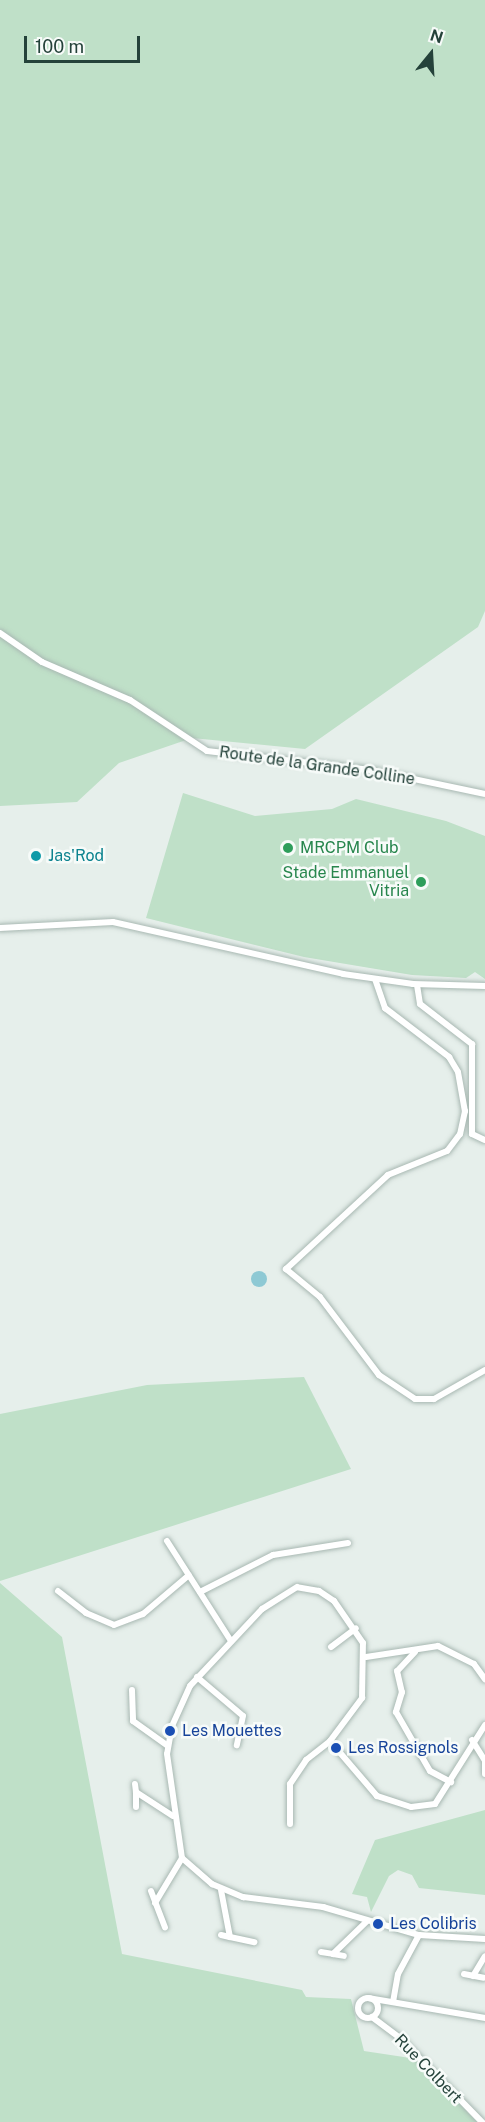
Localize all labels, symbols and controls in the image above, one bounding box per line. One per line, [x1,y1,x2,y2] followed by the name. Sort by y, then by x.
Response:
[27,24,142,62] scale bar
[401,24,461,84] north arrow
[428,25,446,47] text: N
[35,36,84,57] text: 100 m
[218,743,416,789] street label: Route de la Grande Colline
[300,838,399,858] place label: MRCPM Club
[281,841,295,855] marker: MRCPM Club
[48,846,104,866] place label: Jas'Rod
[29,849,43,863] marker: Jas'Rod
[282,863,409,901] place label: Stade Emmanuel Vitria
[414,875,428,889] marker: Stade Emmanuel Vitria
[182,1721,282,1741] place label: Les Mouettes
[163,1724,177,1738] marker: Les Mouettes
[348,1738,459,1758] place label: Les Rossignols
[329,1741,343,1755] marker: Les Rossignols
[390,1914,477,1934] place label: Les Colibris
[371,1917,385,1931] marker: Les Colibris
[390,2030,466,2108] street label: Rue Colbert

